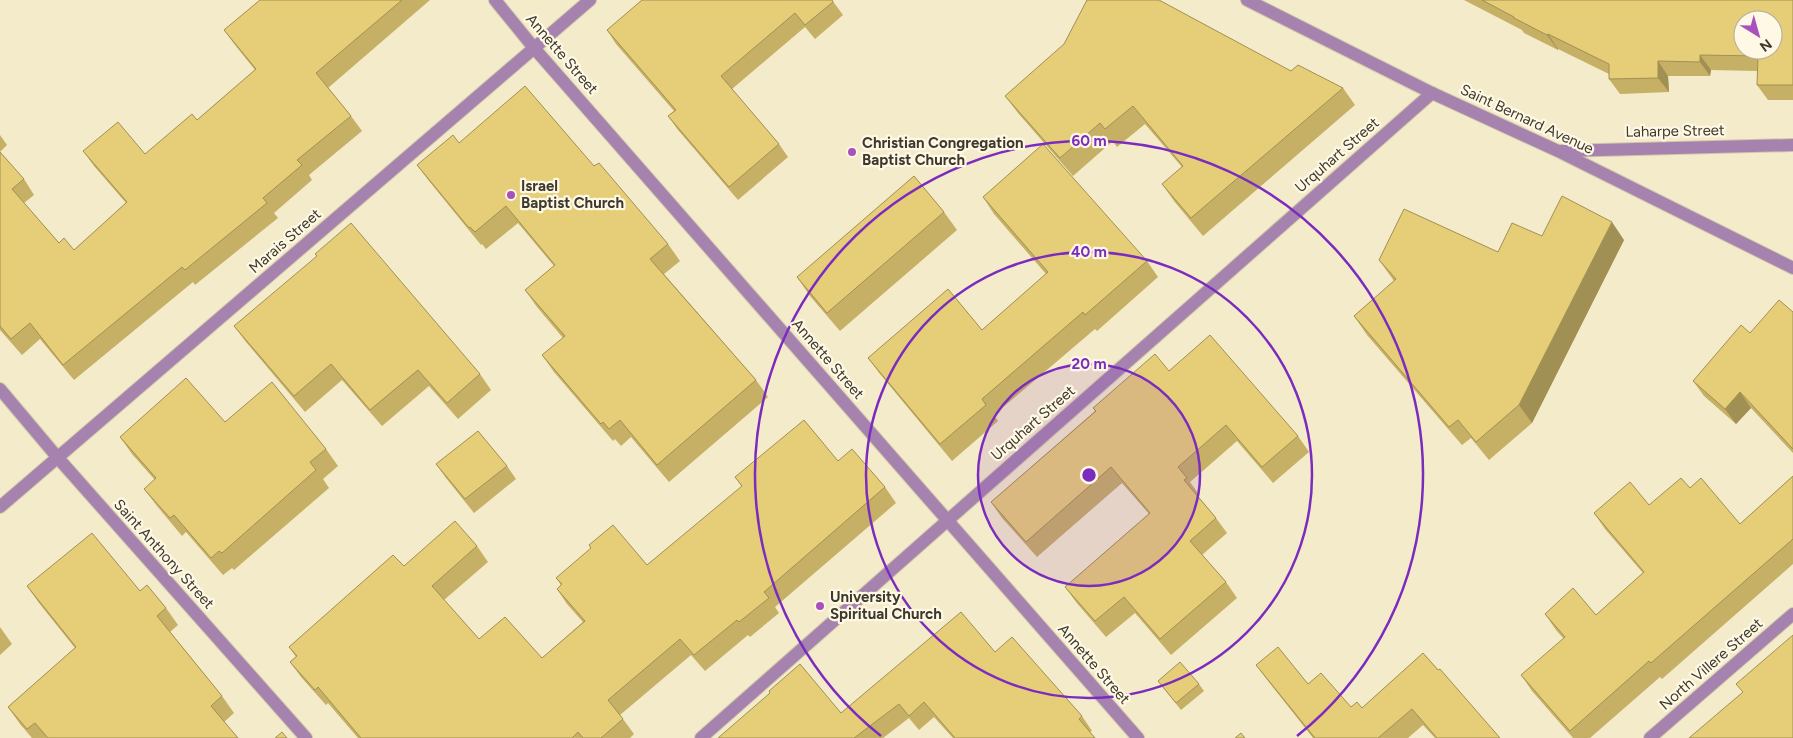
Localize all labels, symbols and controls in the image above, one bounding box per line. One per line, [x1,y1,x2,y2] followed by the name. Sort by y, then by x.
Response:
[522,10,602,98] street label: Annette Street
[1733,10,1783,60] north arrow
[1756,35,1775,55] text: N
[1458,80,1596,158] street label: Saint Bernard Avenue
[1291,113,1383,196] street label: Urquhart Street
[1625,121,1725,141] street label: Laharpe Street
[1071,132,1107,150] text: 60 m
[862,134,1023,169] place label: Christian Congregation Baptist Church
[846,146,858,158] marker: Christian Congregation Baptist Church
[521,177,624,212] place label: Israel Baptist Church
[505,189,517,201] marker: Israel Baptist Church
[245,205,325,277] street label: Marais Street
[1071,243,1107,261] text: 40 m
[788,315,868,403] street label: Annette Street
[1071,355,1107,373] text: 20 m
[987,381,1079,464] street label: Urquhart Street
[1080,466,1098,484] centre of rings
[110,496,218,613] street label: Saint Anthony Street
[830,588,942,623] place label: University Spiritual Church
[814,600,826,612] marker: University Spiritual Church
[1656,614,1766,714] street label: North Villere Street
[1054,620,1134,708] street label: Annette Street

